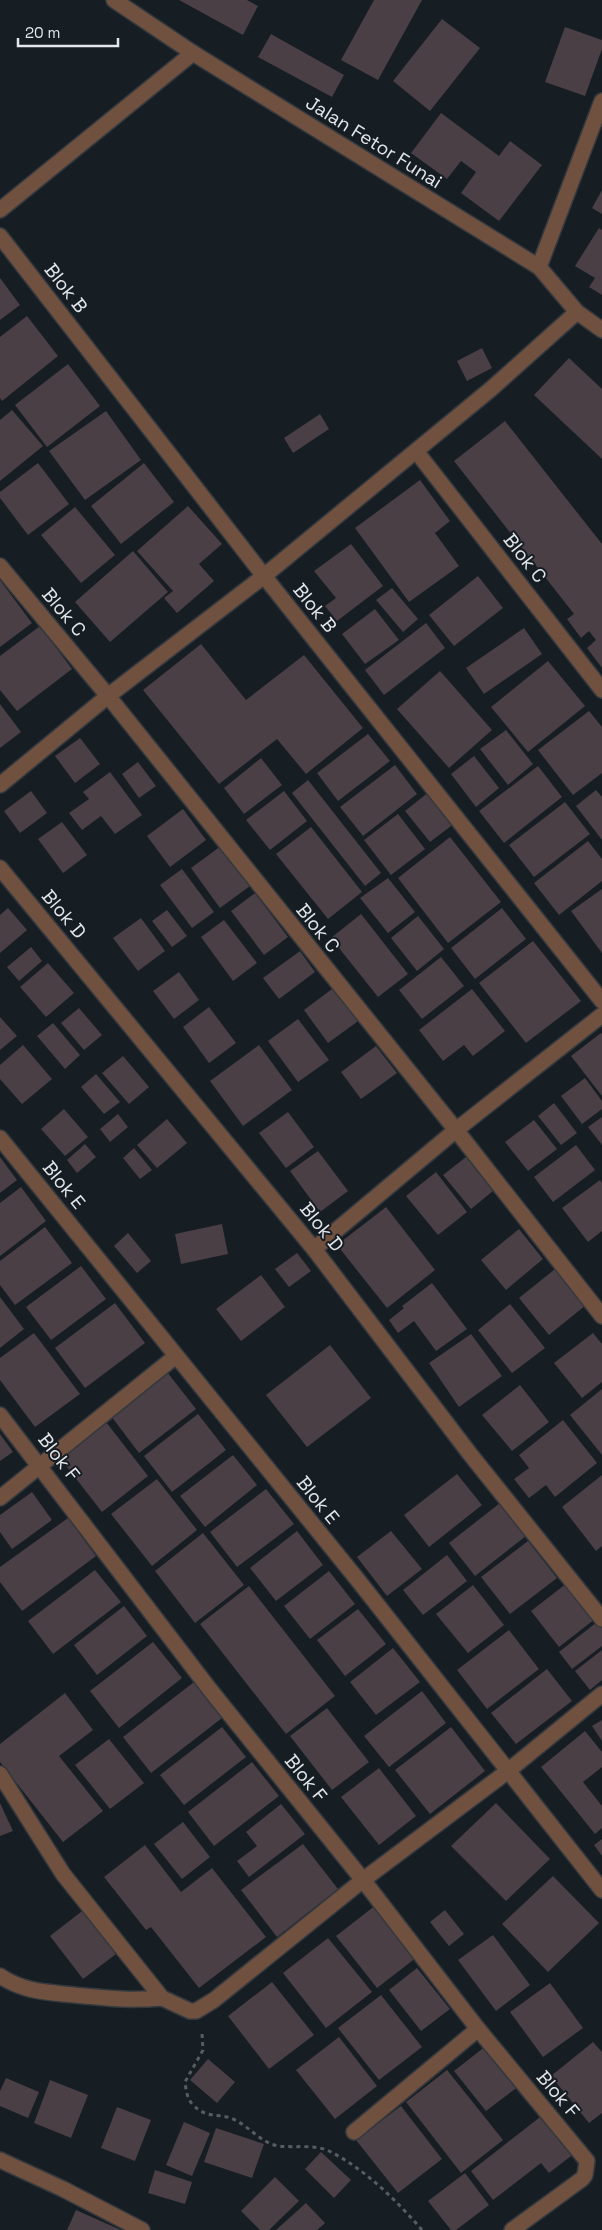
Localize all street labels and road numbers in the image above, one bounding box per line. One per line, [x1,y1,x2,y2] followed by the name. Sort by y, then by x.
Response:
[301,90,447,194] street label: Jalan Fetor Funai
[39,258,93,318] street label: Blok B
[498,528,552,588] street label: Blok C
[287,578,343,638] street label: Blok B
[36,582,92,642] street label: Blok C
[36,884,92,944] street label: Blok D
[291,898,345,958] street label: Blok C
[37,1156,91,1214] street label: Blok E
[294,1197,350,1257] street label: Blok D
[32,1428,86,1486] street label: Blok F
[291,1471,345,1529] street label: Blok E
[279,1749,333,1807] street label: Blok F
[531,2065,585,2123] street label: Blok F

